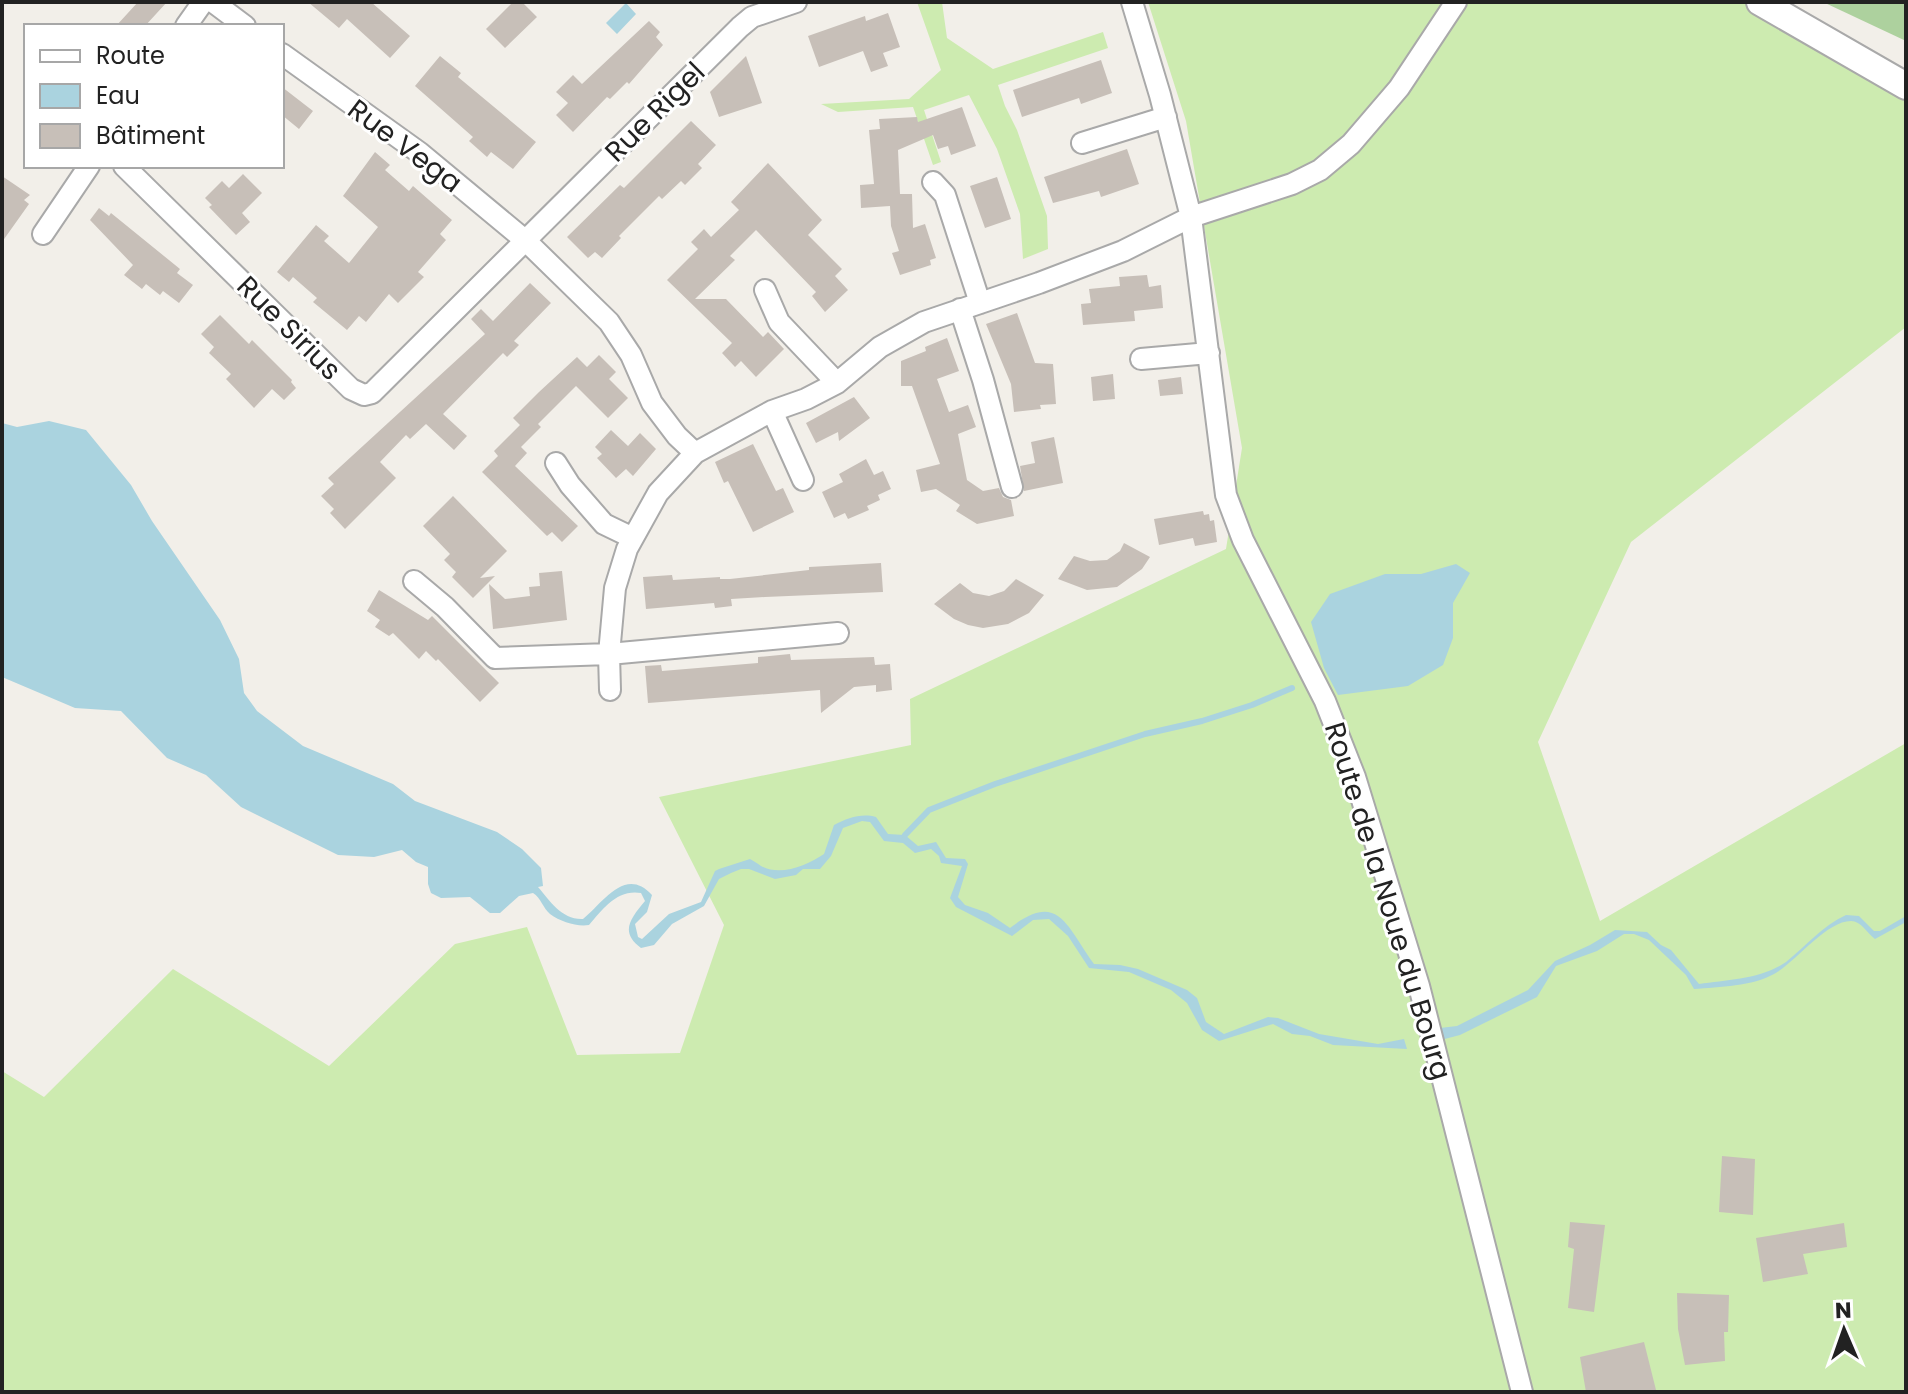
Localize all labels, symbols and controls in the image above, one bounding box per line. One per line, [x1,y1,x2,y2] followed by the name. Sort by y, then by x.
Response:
[24,24,284,168] legend
[96,39,165,72] text: Route
[596,53,714,171] street label: Rue Rigel
[96,79,140,112] text: Eau
[340,90,470,202] street label: Rue Vega
[96,119,205,152] text: Bâtiment
[228,267,350,389] street label: Rue Sirius
[1315,717,1461,1085] street label: Route de la Noue du Bourg
[1804,1290,1884,1370] north arrow
[1835,1295,1852,1326] text: N

